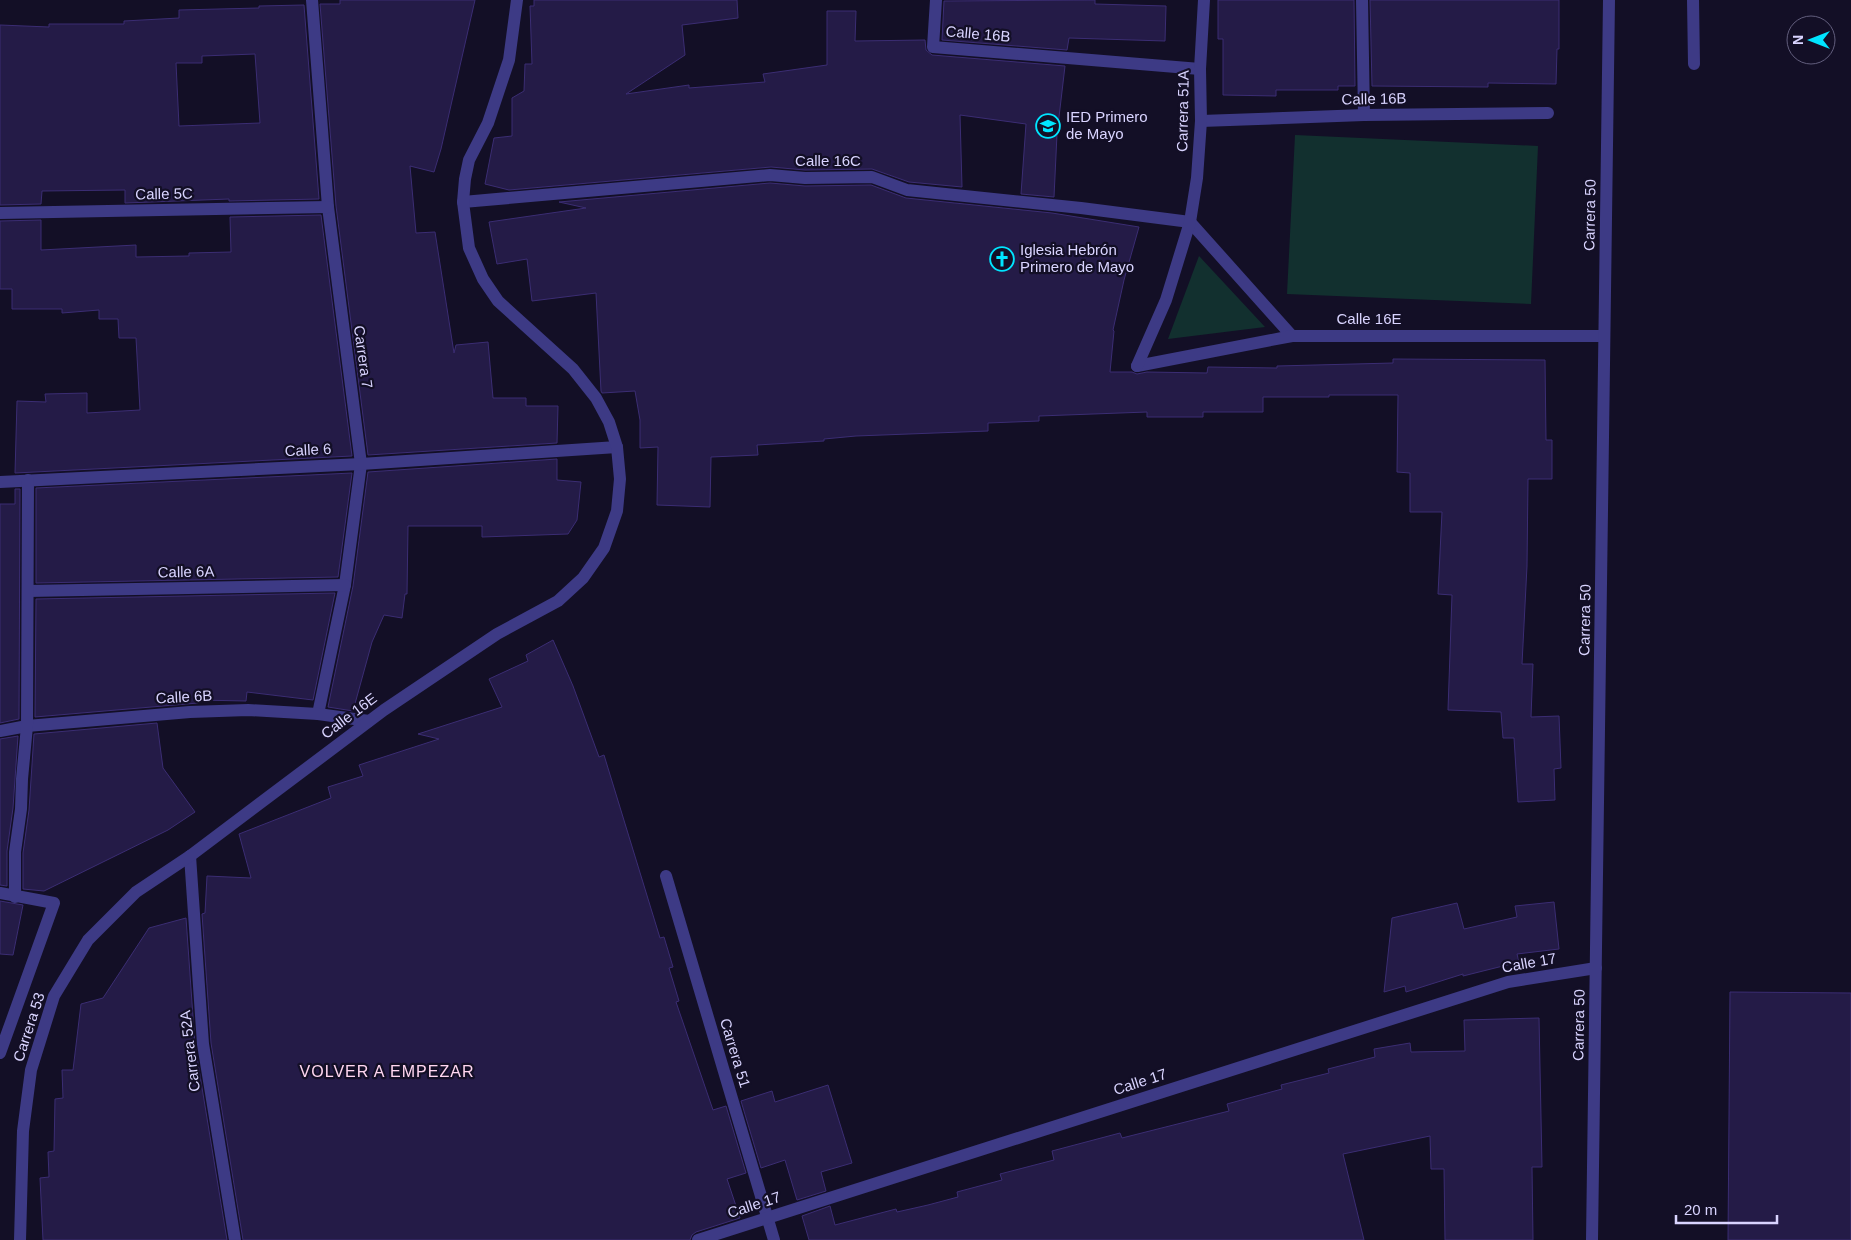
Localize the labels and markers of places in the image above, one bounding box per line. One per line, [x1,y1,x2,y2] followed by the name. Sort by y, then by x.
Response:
[1066,108,1148,142] place label: IED Primero de Mayo
[1035,113,1061,139] school or university icon: IED Primero de Mayo
[1020,241,1134,275] place label: Iglesia Hebrón Primero de Mayo
[989,246,1015,272] church icon: Iglesia Hebrón Primero de Mayo

